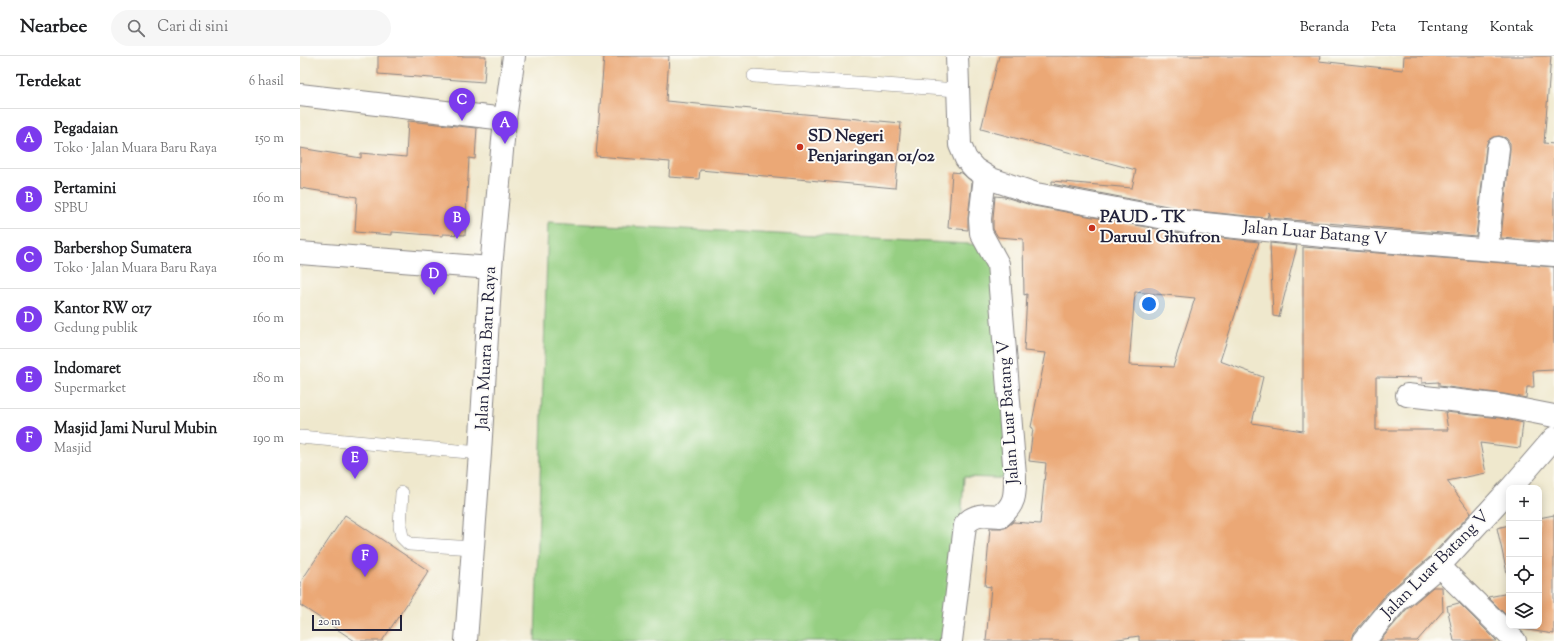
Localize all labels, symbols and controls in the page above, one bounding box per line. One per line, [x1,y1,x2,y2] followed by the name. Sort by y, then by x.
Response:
[111,10,391,46] search box
[20,14,87,41] text: Nearbee
[125,17,147,39] icon: search
[157,17,228,38] text: Cari di sini
[1300,18,1349,38] text: Beranda
[1371,18,1396,38] text: Peta
[1418,18,1468,38] text: Tentang
[1490,18,1534,38] text: Kontak
[16,70,81,94] text: Terdekat
[249,73,284,91] text: 6 hasil
[449,88,475,121] pin: C
[492,111,518,144] pin: A
[54,119,118,140] text: Pegadaian
[808,125,935,169] place label: SD Negeri Penjaringan 01/02
[24,130,34,148] text: A
[255,130,284,148] text: 150 m
[54,140,217,158] text: Toko · Jalan Muara Baru Raya
[795,142,805,152] marker: SD Negeri Penjaringan 01/02
[54,179,116,200] text: Pertamini
[25,190,33,208] text: B
[253,190,284,208] text: 160 m
[54,200,88,218] text: SPBU
[444,206,470,239] pin: B
[1100,206,1221,250] place label: PAUD - TK Daruul Ghufron
[1241,216,1388,252] street label: Jalan Luar Batang V
[1087,223,1097,233] marker: PAUD - TK Daruul Ghufron
[54,239,192,260] text: Barbershop Sumatera
[24,250,34,268] text: C
[253,250,284,268] text: 160 m
[54,260,217,278] text: Toko · Jalan Muara Baru Raya
[421,262,447,295] pin: D
[471,265,503,431] street label: Jalan Muara Baru Raya
[1139,294,1159,314] your location
[54,299,152,320] text: Kantor RW 017
[24,310,34,328] text: D
[253,310,284,328] text: 160 m
[54,320,138,338] text: Gedung publik
[992,339,1026,486] street label: Jalan Luar Batang V
[54,359,121,380] text: Indomaret
[25,370,33,388] text: E
[253,370,284,388] text: 180 m
[54,380,126,398] text: Supermarket
[54,419,217,440] text: Masjid Jami Nurul Mubin
[25,430,33,448] text: F
[253,430,284,448] text: 190 m
[54,440,92,458] text: Masjid
[342,446,368,479] pin: E
[1506,485,1542,629] map controls
[1506,485,1542,521] button: +
[1376,505,1496,625] street label: Jalan Luar Batang V
[1506,521,1542,557] button: −
[352,544,378,577] pin: F
[1506,557,1542,593] button: locate
[1506,593,1542,629] button: layers
[312,613,402,632] scale bar
[318,614,340,630] text: 20 m

